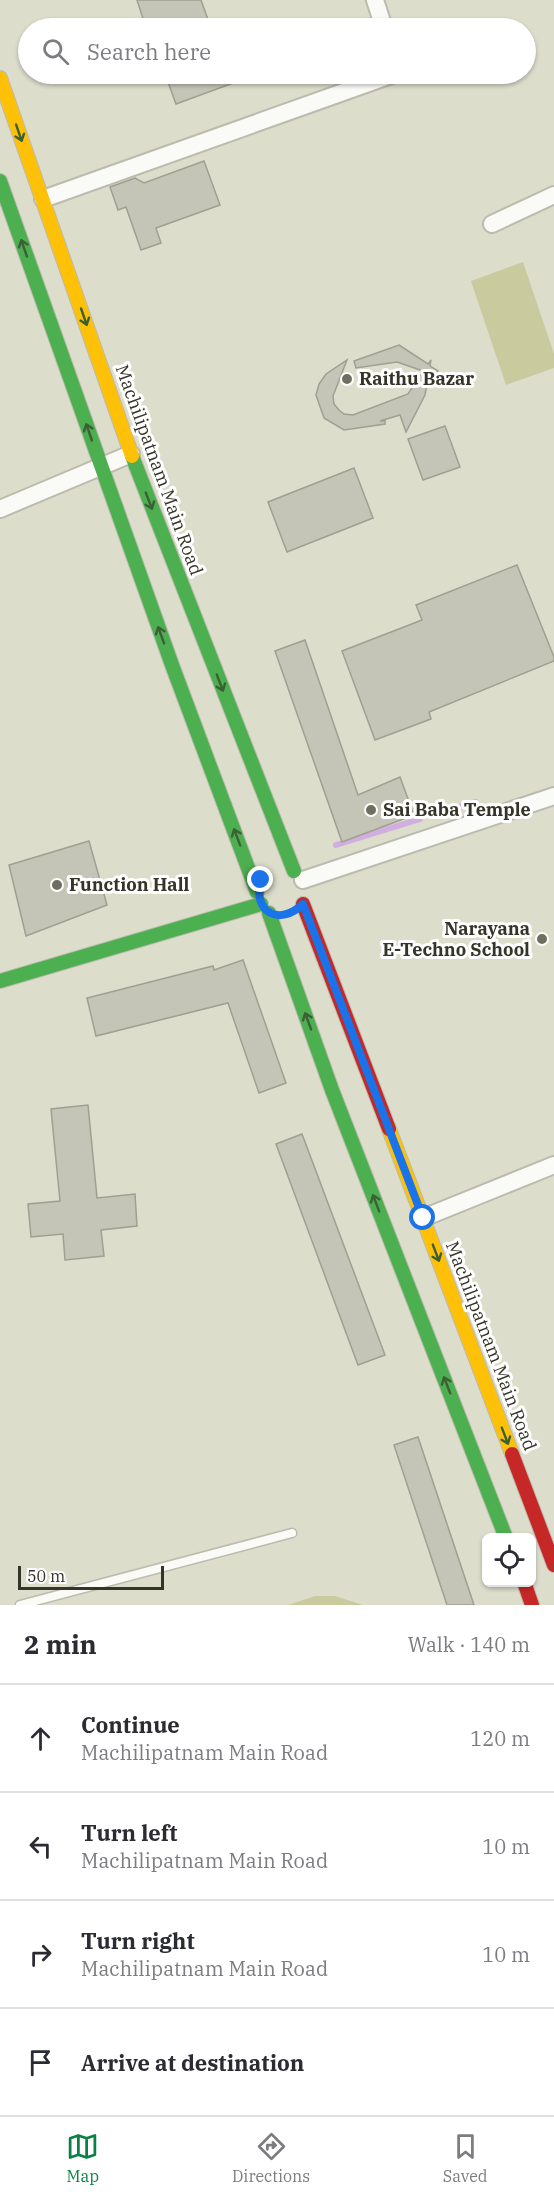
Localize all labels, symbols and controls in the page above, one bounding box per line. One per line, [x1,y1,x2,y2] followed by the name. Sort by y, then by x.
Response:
[18,18,536,84] search box
[39,35,72,68] icon: search
[87,37,211,66] text: Search here
[15,123,26,142] one-way arrow
[17,239,28,258] one-way arrow
[79,307,90,326] one-way arrow
[111,361,208,578] street label: Machilipatnam Main Road
[359,367,474,390] place label: Raithu Bazar
[340,372,354,386] marker: Raithu Bazar
[82,423,93,441] one-way arrow
[144,491,155,510] one-way arrow
[155,626,166,645] one-way arrow
[215,673,226,691] one-way arrow
[383,798,531,821] place label: Sai Baba Temple
[364,803,378,817] marker: Sai Baba Temple
[230,829,241,847] one-way arrow
[247,866,273,892] route end
[69,873,189,896] place label: Function Hall
[50,878,64,892] marker: Function Hall
[383,917,530,961] place label: Narayana E-Techno School
[535,932,549,946] marker: Narayana E-Techno School
[301,1012,312,1031] one-way arrow
[370,1195,381,1213] one-way arrow
[409,1204,435,1230] route start
[441,1238,542,1454] street label: Machilipatnam Main Road
[432,1243,443,1262] one-way arrow
[441,1376,452,1395] one-way arrow
[501,1426,512,1444] one-way arrow
[482,1533,536,1587] map controls
[482,1533,536,1587] button: locate
[18,1563,164,1590] scale bar
[27,1566,65,1586] text: 50 m
[24,1627,97,1661] text: 2 min
[408,1631,530,1658] text: Walk · 140 m
[81,1710,180,1739] text: Continue
[24,1722,57,1755] icon: ahead
[470,1725,530,1752] text: 120 m
[81,1739,328,1766] text: Machilipatnam Main Road
[81,1818,177,1847] text: Turn left
[24,1830,57,1863] icon: left
[482,1833,530,1860] text: 10 m
[81,1847,328,1874] text: Machilipatnam Main Road
[81,1926,195,1955] text: Turn right
[24,1938,57,1971] icon: right
[482,1941,530,1968] text: 10 m
[81,1955,328,1982] text: Machilipatnam Main Road
[24,2046,57,2079] icon: arrive
[81,2048,304,2077] text: Arrive at destination
[66,2130,99,2186] tab: Map
[232,2130,310,2186] tab: Directions
[443,2130,488,2186] tab: Saved

